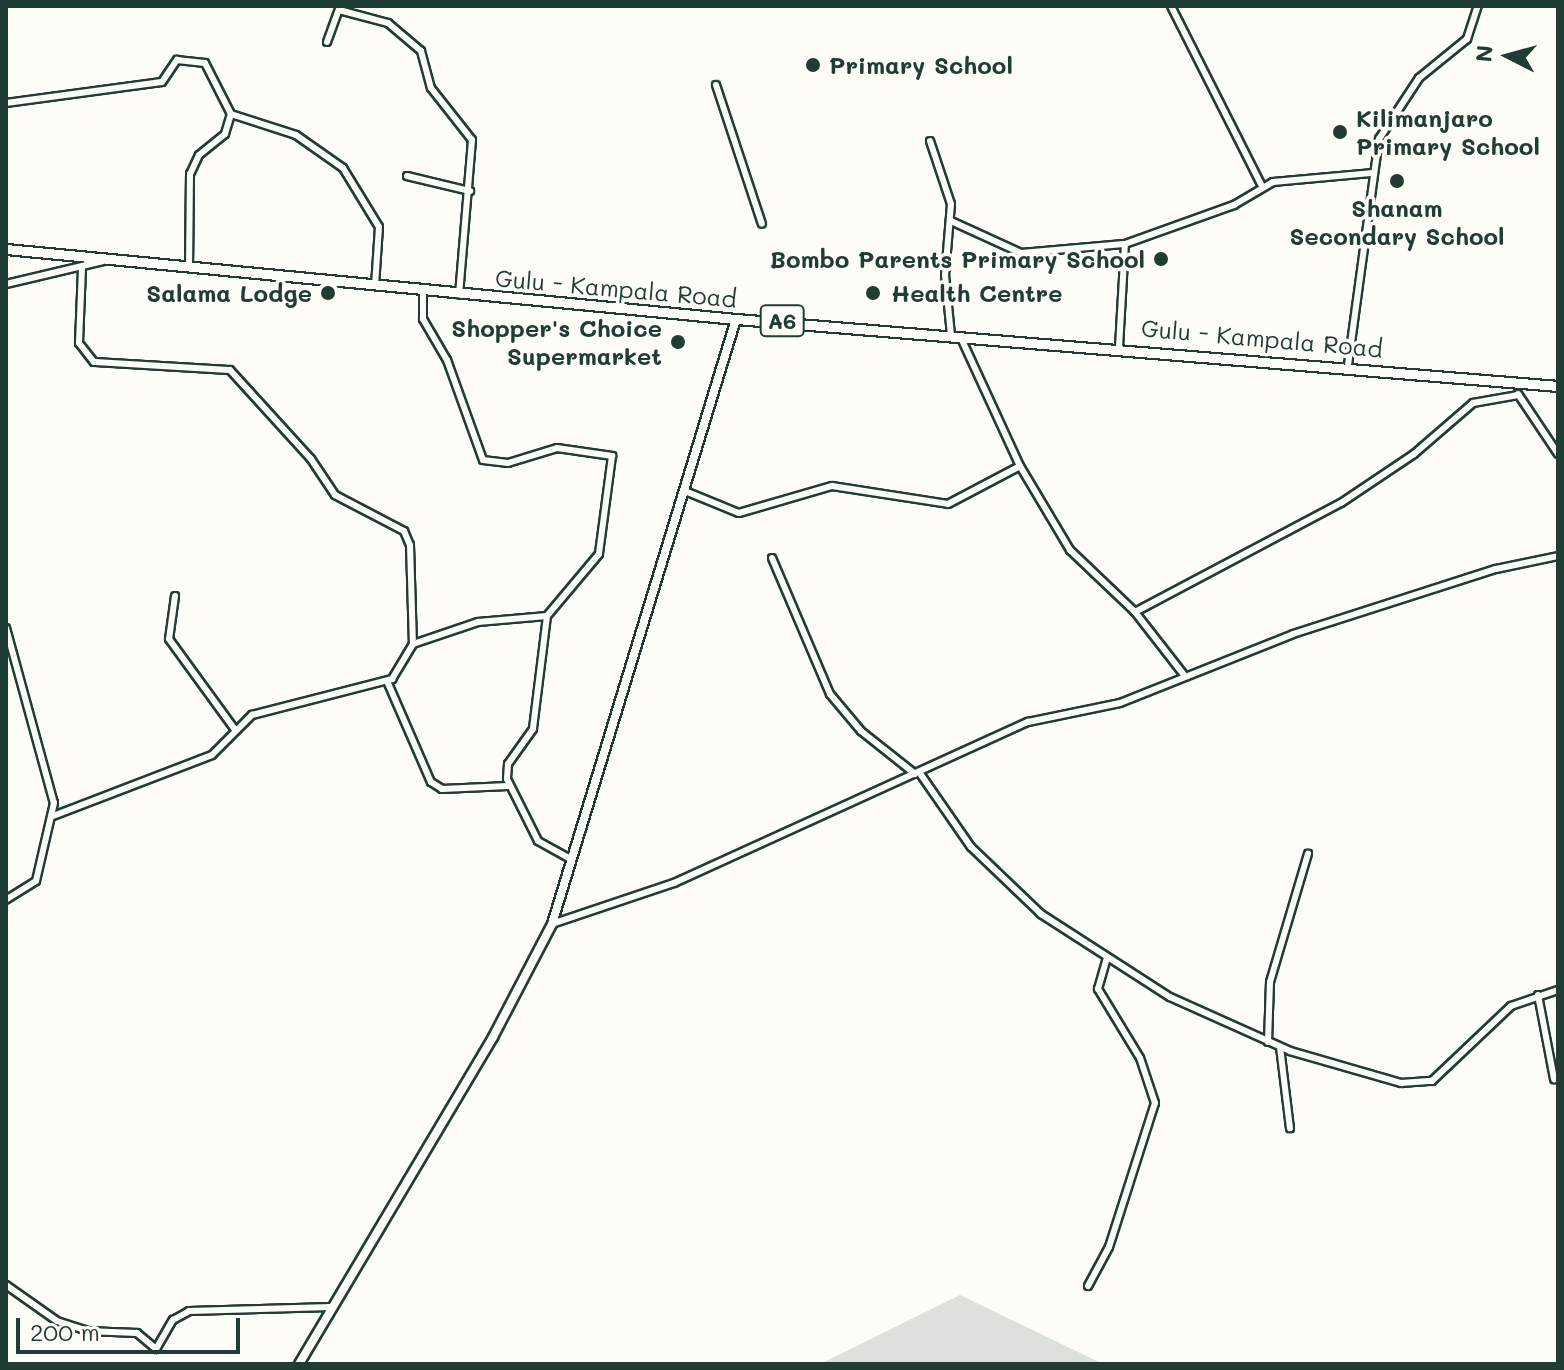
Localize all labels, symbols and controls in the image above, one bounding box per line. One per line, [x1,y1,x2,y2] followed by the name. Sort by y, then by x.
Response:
[1468,16,1548,96] north arrow
[1468,44,1499,63] text: N
[829,51,1013,79] place label: Primary School
[804,56,822,74] marker: Primary School
[1356,104,1540,160] place label: Kilimanjaro Primary School
[1331,123,1349,141] marker: Kilimanjaro Primary School
[1388,172,1406,190] marker: Shanam Secondary School
[1289,194,1505,250] place label: Shanam Secondary School
[770,245,1145,273] place label: Bombo Parents Primary School
[1152,250,1170,268] marker: Bombo Parents Primary School
[494,263,738,313] street label: Gulu - Kampala Road
[146,279,312,307] place label: Salama Lodge
[891,279,1062,307] place label: Health Centre
[862,282,884,304] marker: Health Centre
[319,284,337,302] marker: Salama Lodge
[758,303,806,339] road number: A6
[1140,313,1384,363] street label: Gulu - Kampala Road
[451,314,662,370] place label: Shopper's Choice Supermarket
[669,333,687,351] marker: Shopper's Choice Supermarket
[20,1302,244,1352] scale bar
[30,1316,100,1347] text: 200 m

